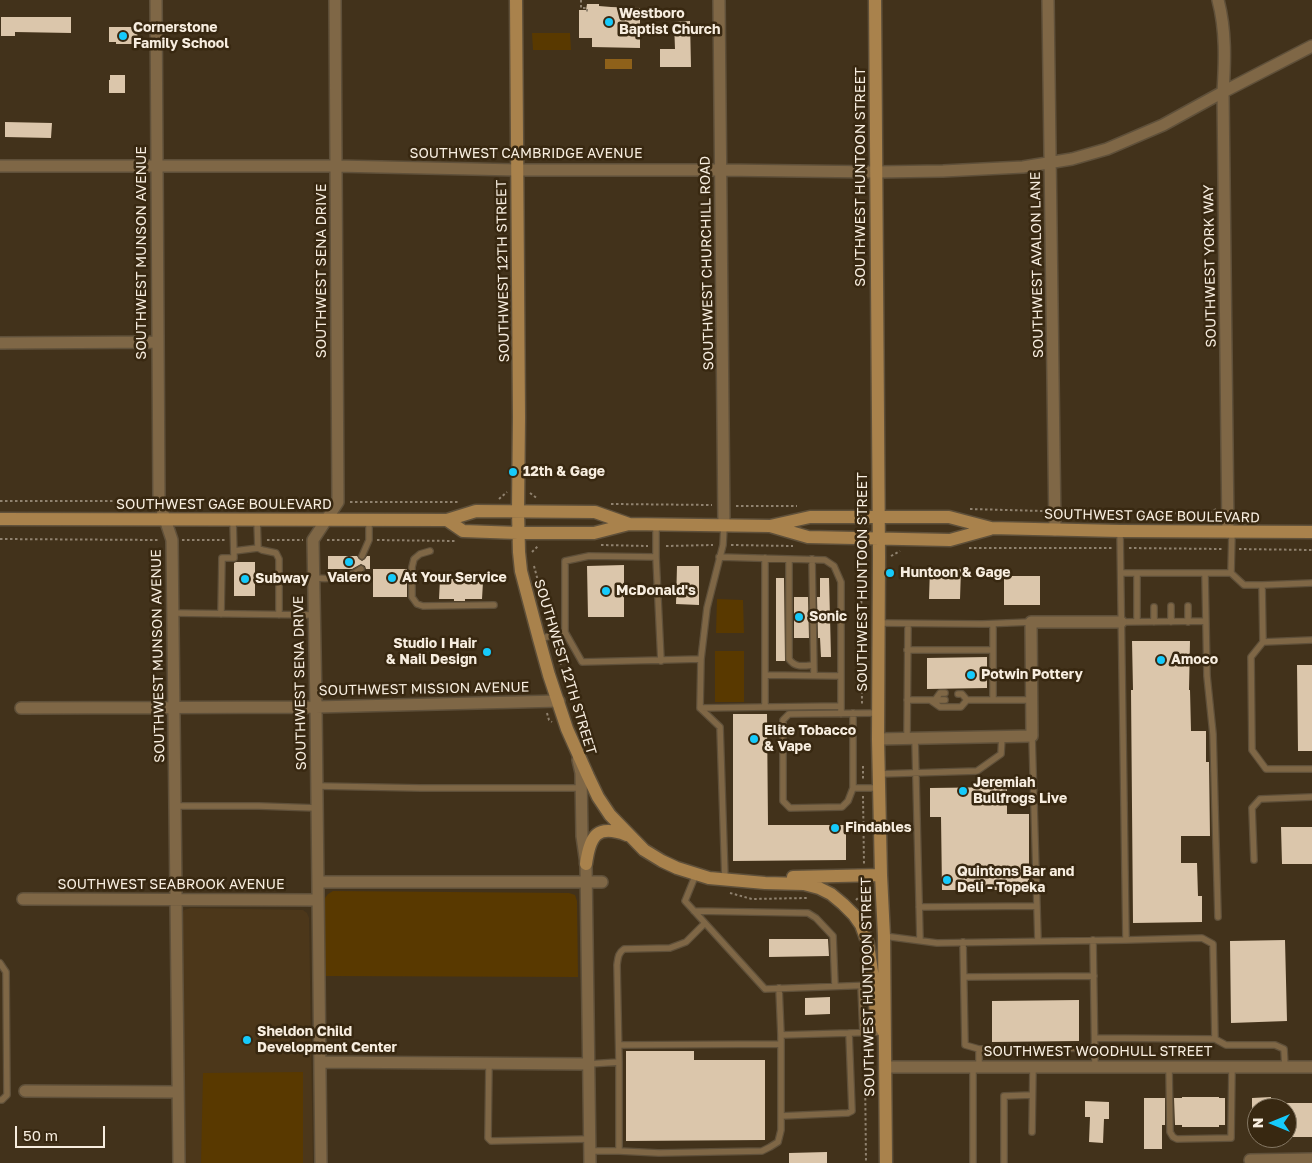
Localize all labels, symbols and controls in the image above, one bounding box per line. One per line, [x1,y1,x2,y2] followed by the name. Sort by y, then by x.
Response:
[619,6,720,38] place label: Westboro Baptist Church
[603,16,615,28] marker: Westboro Baptist Church
[133,20,229,52] place label: Cornerstone Family School
[117,30,129,42] marker: Cornerstone Family School
[853,67,869,287] street label: SOUTHWEST HUNTOON STREET
[134,146,150,360] street label: SOUTHWEST MUNSON AVENUE
[410,146,642,162] street label: SOUTHWEST CAMBRIDGE AVENUE
[697,156,717,370] street label: SOUTHWEST CHURCHILL ROAD
[1027,172,1047,358] street label: SOUTHWEST AVALON LANE
[493,180,513,362] street label: SOUTHWEST 12TH STREET
[314,184,330,358] street label: SOUTHWEST SENA DRIVE
[1200,184,1220,348] street label: SOUTHWEST YORK WAY
[523,464,605,480] place label: 12th & Gage
[507,466,519,478] marker: 12th & Gage
[855,472,871,692] street label: SOUTHWEST HUNTOON STREET
[116,497,332,513] street label: SOUTHWEST GAGE BOULEVARD
[1044,506,1260,526] street label: SOUTHWEST GAGE BOULEVARD
[148,549,168,763] street label: SOUTHWEST MUNSON AVENUE
[343,556,355,568] marker: Valero
[900,565,1011,581] place label: Huntoon & Gage
[884,567,896,579] marker: Huntoon & Gage
[327,570,371,586] place label: Valero
[402,570,507,586] place label: At Your Service
[255,571,309,587] place label: Subway
[386,572,398,584] marker: At Your Service
[239,573,251,585] marker: Subway
[530,577,600,757] street label: SOUTHWEST 12TH STREET
[616,583,696,599] place label: McDonald's
[600,585,612,597] marker: McDonald's
[290,596,310,770] street label: SOUTHWEST SENA DRIVE
[809,609,847,625] place label: Sonic
[793,611,805,623] marker: Sonic
[386,636,477,669] place label: Studio I Hair & Nail Design
[481,646,493,658] marker: Studio I Hair & Nail Design
[1171,652,1218,668] place label: Amoco
[1155,654,1167,666] marker: Amoco
[981,667,1083,683] place label: Potwin Pottery
[965,669,977,681] marker: Potwin Pottery
[319,679,529,699] street label: SOUTHWEST MISSION AVENUE
[764,723,856,756] place label: Elite Tobacco & Vape
[748,733,760,745] marker: Elite Tobacco & Vape
[973,775,1067,808] place label: Jeremiah Bullfrogs Live
[957,785,969,797] marker: Jeremiah Bullfrogs Live
[845,820,912,836] place label: Findables
[829,822,841,834] marker: Findables
[957,864,1074,896] place label: Quintons Bar and Deli - Topeka
[941,874,953,886] marker: Quintons Bar and Deli - Topeka
[58,877,284,893] street label: SOUTHWEST SEABROOK AVENUE
[858,877,878,1097] street label: SOUTHWEST HUNTOON STREET
[257,1024,397,1056] place label: Sheldon Child Development Center
[241,1034,253,1046] marker: Sheldon Child Development Center
[984,1044,1212,1060] street label: SOUTHWEST WOODHULL STREET
[1247,1098,1297,1148] north arrow
[18,1116,108,1148] scale bar
[1249,1118,1266,1128] text: N
[23,1126,58,1144] text: 50 m

